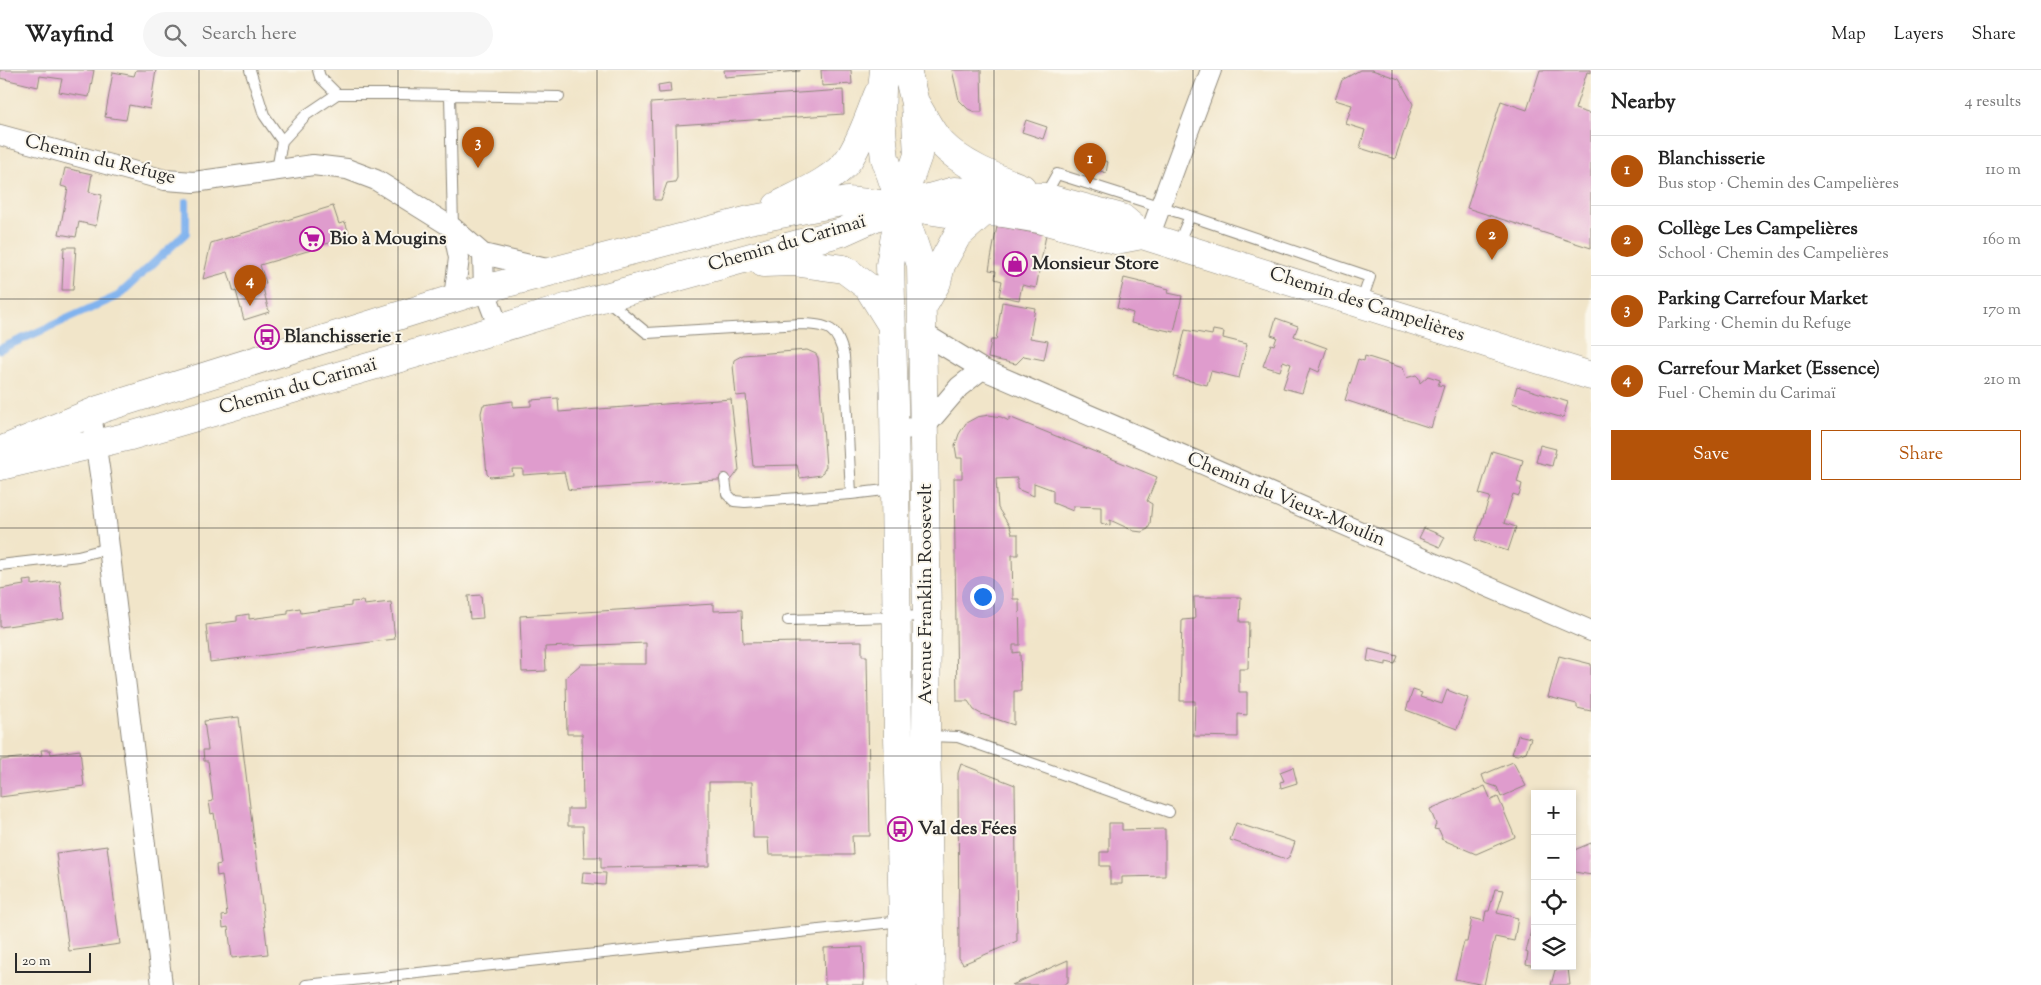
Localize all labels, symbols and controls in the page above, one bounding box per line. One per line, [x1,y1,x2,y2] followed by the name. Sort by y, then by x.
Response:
[143,12,493,57] search box
[25,18,113,52] text: Wayfind
[161,21,189,49] icon: search
[201,21,297,48] text: Search here
[1831,22,1866,48] text: Map
[1894,22,1944,48] text: Layers
[1972,22,2016,48] text: Share
[1611,88,1676,118] text: Nearby
[1965,91,2021,114] text: 4 results
[462,127,494,168] pin: 3
[22,128,178,192] street label: Chemin du Refuge
[1074,143,1106,184] pin: 1
[1658,146,1765,173] text: Blanchisserie
[1624,159,1630,182] text: 1
[1985,159,2021,182] text: 110 m
[1658,173,1899,196] text: Bus stop · Chemin des Campelières
[705,209,869,279] street label: Chemin du Carimaï
[1658,216,1858,243] text: Collège Les Campelières
[1476,219,1508,260] pin: 2
[299,226,325,252] supermarket icon: Bio à Mougins
[330,226,447,253] place label: Bio à Mougins
[1623,229,1631,252] text: 2
[1983,229,2021,252] text: 160 m
[1658,243,1888,266] text: School · Chemin des Campelières
[1002,251,1028,277] shop icon: Monsieur Store
[1032,251,1159,278] place label: Monsieur Store
[1266,261,1468,349] street label: Chemin des Campelières
[234,265,266,306] pin: 4
[1658,286,1868,313] text: Parking Carrefour Market
[1624,299,1630,322] text: 3
[1983,299,2021,322] text: 170 m
[1658,313,1851,336] text: Parking · Chemin du Refuge
[254,324,280,350] bus stop icon: Blanchisserie 1
[284,324,402,351] place label: Blanchisserie 1
[216,352,380,422] street label: Chemin du Carimaï
[1658,356,1880,383] text: Carrefour Market (Essence)
[1623,369,1631,392] text: 4
[1983,369,2021,392] text: 210 m
[1658,383,1836,406] text: Fuel · Chemin du Carimaï
[1611,430,1811,480] button: Save
[1821,430,2021,480] button: Share
[1183,446,1389,554] street label: Chemin du Vieux-Moulin
[913,483,940,704] street label: Avenue Franklin Roosevelt
[970,584,996,610] your location
[1531,790,1576,970] map controls
[1531,790,1576,835] button: +
[887,816,913,842] bus stop icon: Val des Fées
[918,816,1017,843] place label: Val des Fées
[1531,835,1576,880] button: −
[1531,880,1576,925] button: locate
[1531,925,1576,970] button: layers
[15,950,91,973] scale bar
[22,952,51,972] text: 20 m

